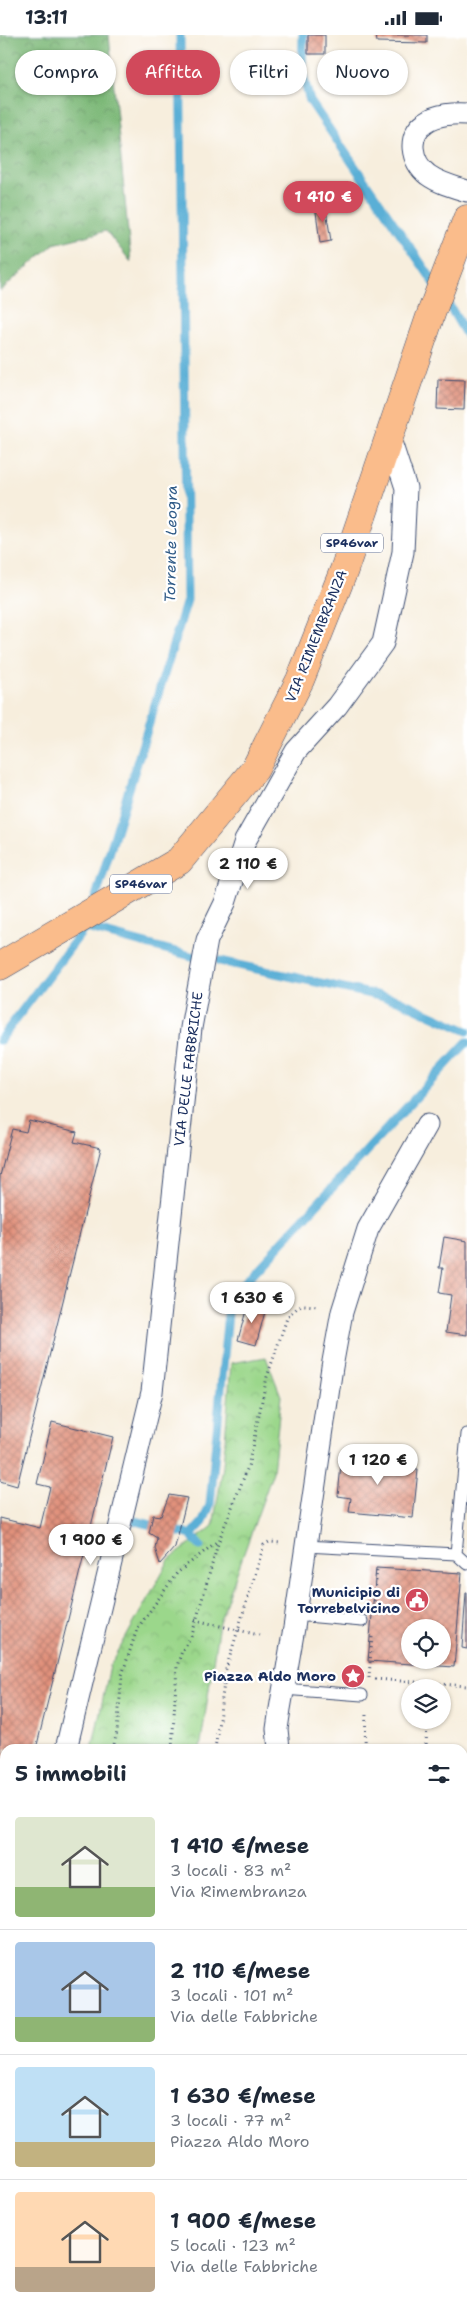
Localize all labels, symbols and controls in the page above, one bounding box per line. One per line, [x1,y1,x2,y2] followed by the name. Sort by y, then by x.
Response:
[25,5,68,30] text: 13:11
[15,50,116,95] chip: Compra
[126,50,220,95] chip: Affitta
[230,50,307,95] chip: Filtri
[317,50,408,95] chip: Nuovo
[277,181,369,223] pin: 1 410 €
[294,186,352,207] text: 1 410 €
[160,485,182,603] water label: Torrente Leogra
[321,533,383,553] road number: SP46var
[281,567,351,705] street label: VIA RIMEMBRANZA
[202,847,294,890] pin: 2 110 €
[219,853,277,874] text: 2 110 €
[110,875,172,894] road number: SP46var
[170,990,206,1147] street label: VIA DELLE FABBRICHE
[206,1281,298,1324] pin: 1 630 €
[221,1287,283,1308] text: 1 630 €
[332,1443,424,1486] pin: 1 120 €
[349,1449,407,1470] text: 1 120 €
[45,1523,137,1566] pin: 1 900 €
[60,1529,122,1550] text: 1 900 €
[297,1583,400,1617] place label: Municipio di Torrebelvicino
[404,1587,430,1613] public building icon: Municipio di Torrebelvicino
[401,1619,451,1729] map controls
[401,1619,451,1669] button: locate
[340,1663,366,1689] place icon: Piazza Aldo Moro
[204,1667,336,1685] place label: Piazza Aldo Moro
[401,1679,451,1729] button: layers
[15,1760,127,1788] text: 5 immobili
[425,1760,453,1788] icon: filters
[170,1832,309,1860] text: 1 410 €/mese
[55,1837,115,1897] icon: home
[170,1860,291,1881] text: 3 locali · 83 m²
[170,1881,307,1902] text: Via Rimembranza
[170,1957,310,1985] text: 2 110 €/mese
[55,1962,115,2022] icon: home
[170,1985,293,2006] text: 3 locali · 101 m²
[170,2006,318,2027] text: Via delle Fabbriche
[170,2082,316,2110] text: 1 630 €/mese
[55,2087,115,2147] icon: home
[170,2110,291,2131] text: 3 locali · 77 m²
[170,2131,310,2152] text: Piazza Aldo Moro
[170,2207,316,2235] text: 1 900 €/mese
[55,2212,115,2272] icon: home
[170,2235,296,2256] text: 5 locali · 123 m²
[170,2256,318,2277] text: Via delle Fabbriche

